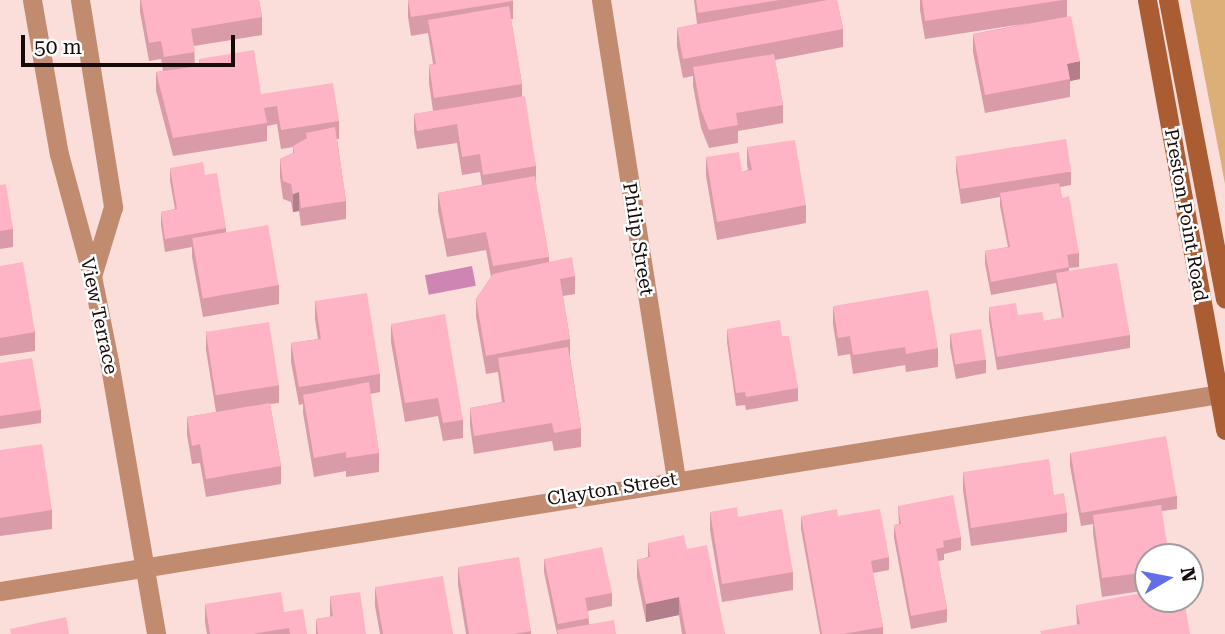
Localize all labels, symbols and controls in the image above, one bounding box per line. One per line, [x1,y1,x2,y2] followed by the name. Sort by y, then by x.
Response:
[24,21,238,65] scale bar
[34,35,82,59] text: 50 m
[1160,127,1212,303] street label: Preston Point Road
[618,181,658,297] street label: Philip Street
[76,256,122,376] street label: View Terrace
[545,467,679,511] street label: Clayton Street
[1134,543,1204,613] north arrow
[1176,565,1201,584] text: N

